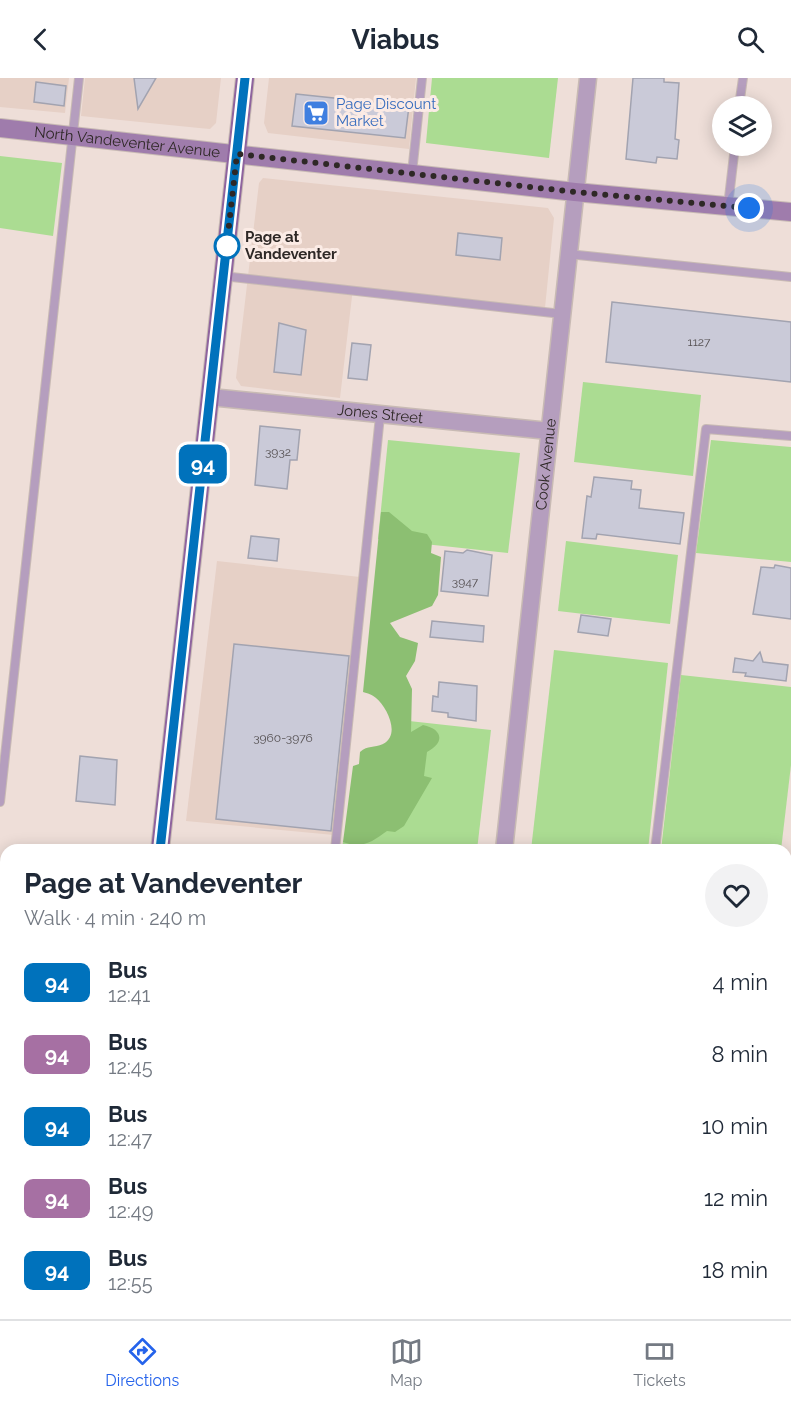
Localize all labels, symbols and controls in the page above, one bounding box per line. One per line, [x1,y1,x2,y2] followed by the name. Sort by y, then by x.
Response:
[24,23,57,56] icon: back
[734,23,767,56] icon: search
[352,24,439,55] text: Viabus
[336,95,436,130] place label: Page Discount Market
[712,96,772,156] map controls
[712,96,772,156] button: layers
[301,98,331,128] supermarket icon: Page Discount Market
[33,123,221,161] street label: North Vandeventer Avenue
[734,193,764,223] your location
[245,228,337,263] place label: Page at Vandeventer
[214,233,240,259] marker: Page at Vandeventer
[688,335,711,349] house number: 1127
[336,401,424,427] street label: Jones Street
[532,417,560,511] street label: Cook Avenue
[176,444,230,484] line badge: 94
[265,445,291,459] house number: 3932
[191,452,215,477] text: 94
[452,575,479,589] house number: 3947
[253,731,313,745] house number: 3960-3976
[705,864,768,927] button: heart
[24,867,302,900] text: Page at Vandeventer
[24,906,206,930] text: Walk · 4 min · 240 m
[108,957,147,983] text: Bus
[713,969,768,995] text: 4 min
[45,970,69,995] text: 94
[108,983,150,1007] text: 12:41
[108,1029,147,1055] text: Bus
[712,1041,768,1067] text: 8 min
[45,1042,69,1067] text: 94
[108,1055,153,1079] text: 12:45
[108,1101,147,1127] text: Bus
[702,1113,768,1139] text: 10 min
[45,1114,69,1139] text: 94
[108,1127,152,1151] text: 12:47
[108,1173,147,1199] text: Bus
[704,1185,768,1211] text: 12 min
[45,1186,69,1211] text: 94
[108,1199,153,1223] text: 12:49
[108,1245,147,1271] text: Bus
[702,1257,768,1283] text: 18 min
[45,1258,69,1283] text: 94
[108,1271,153,1295] text: 12:55
[105,1335,179,1390] tab: Directions
[390,1335,423,1390] tab: Map
[633,1335,686,1390] tab: Tickets

